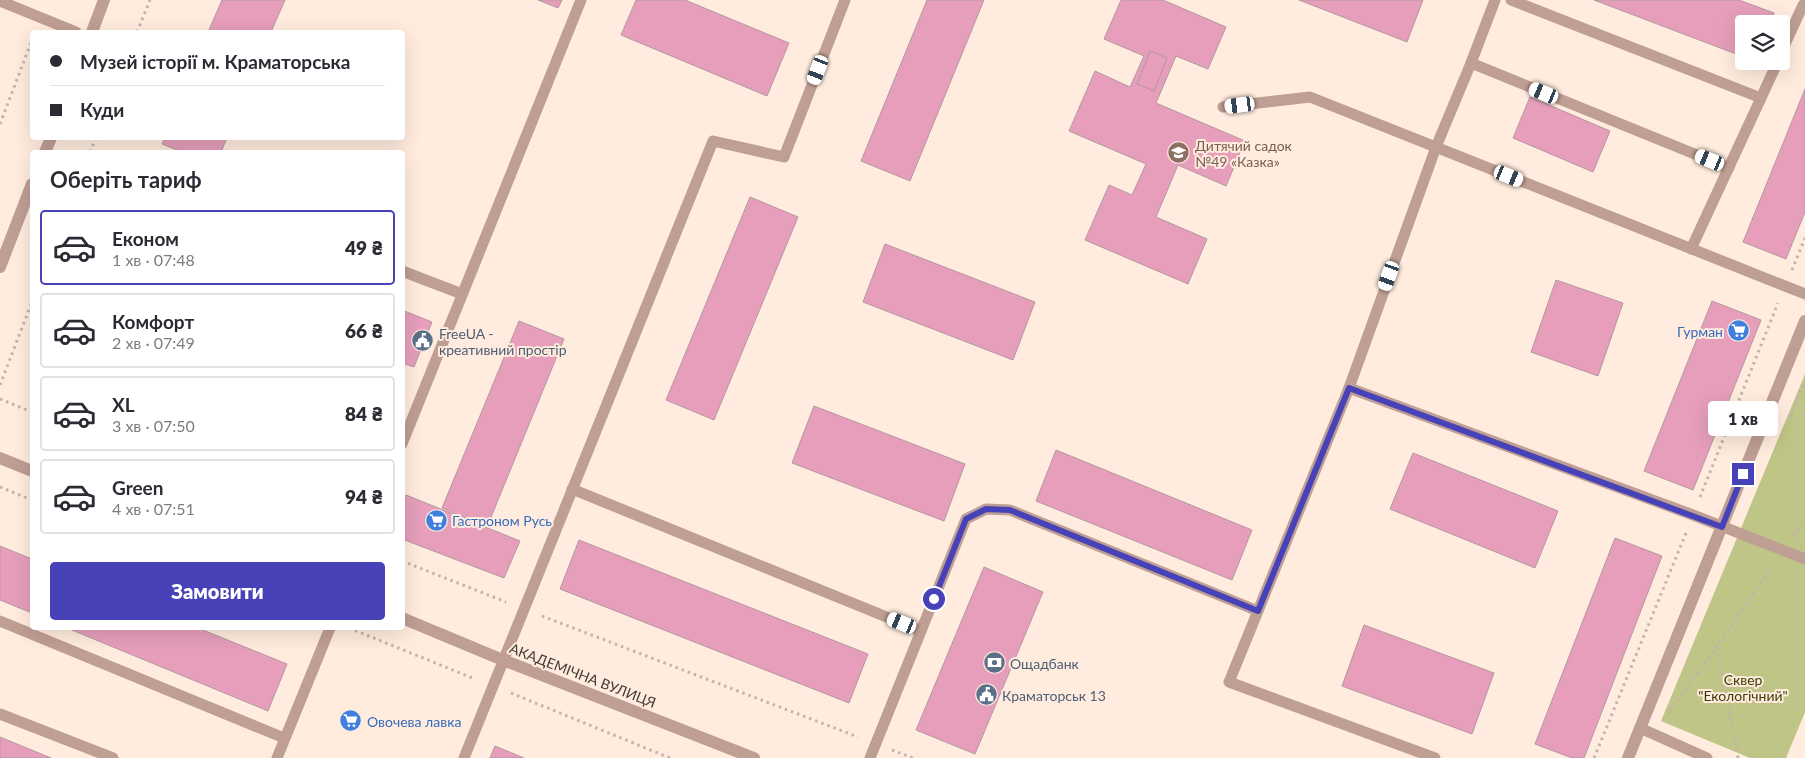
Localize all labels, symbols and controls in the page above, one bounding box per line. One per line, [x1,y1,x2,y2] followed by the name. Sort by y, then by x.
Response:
[1735,15,1790,70] map controls
[1735,15,1790,70] button: layers
[80,50,350,73] text: Музей історії м. Краматорська
[805,53,830,87] car
[1527,80,1560,106] car
[1224,96,1255,114] car
[80,98,124,121] text: Куди
[1195,137,1293,170] place label: Дитячий садок №49 «Казка»
[1167,141,1191,165] school or university icon: Дитячий садок №49 «Казка»
[1693,147,1726,173] car
[1492,163,1525,189] car
[50,166,202,193] text: Оберіть тариф
[52,225,97,270] icon: car
[112,227,179,250] text: Економ
[345,236,383,259] text: 49 ₴
[112,250,195,269] text: 1 хв · 07:48
[1376,259,1401,293] car
[52,308,97,353] icon: car
[112,310,194,333] text: Комфорт
[345,319,383,342] text: 66 ₴
[1727,319,1751,343] supermarket icon: Гурман
[1677,323,1723,340] place label: Гурман
[439,325,567,358] place label: FreeUA - креативний простір
[411,329,435,353] public building icon: FreeUA - креативний простір
[112,333,195,352] text: 2 хв · 07:49
[52,391,97,436] icon: car
[112,393,135,416] text: XL
[345,402,383,425] text: 84 ₴
[1708,402,1778,436] callout: 1 хв
[1728,409,1758,428] text: 1 хв
[112,416,195,435] text: 3 хв · 07:50
[1732,463,1754,485] route end
[52,474,97,519] icon: car
[112,476,163,499] text: Green
[345,485,383,508] text: 94 ₴
[112,499,195,518] text: 4 хв · 07:51
[424,508,448,532] supermarket icon: Гастроном Русь
[452,512,552,529] place label: Гастроном Русь
[50,562,385,620] button: Замовити
[923,588,945,610] route start
[885,610,918,636] car
[507,639,659,711] street label: АКАДЕМІЧНА ВУЛИЦЯ
[982,651,1006,675] bank icon: Ощадбанк
[1010,655,1080,672] place label: Ощадбанк
[1698,671,1788,704] park label: Сквер "Екологічний"
[974,683,998,707] public building icon: Краматорськ 13
[1002,687,1106,704] place label: Краматорськ 13
[339,709,363,733] supermarket icon: Овочева лавка
[367,713,461,730] place label: Овочева лавка

